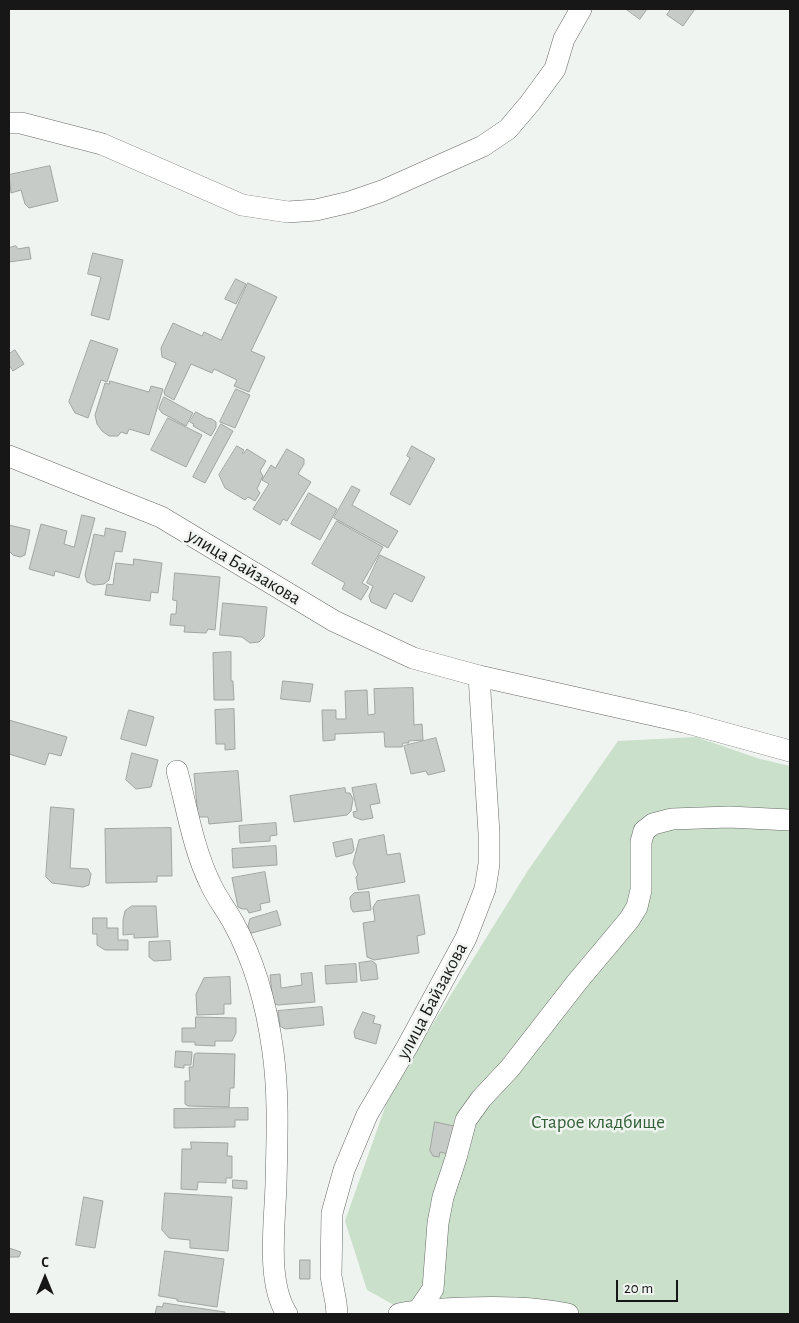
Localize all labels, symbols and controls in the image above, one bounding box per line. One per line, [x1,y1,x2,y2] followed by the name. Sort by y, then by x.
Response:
[183,524,305,610] street label: улица Байзакова
[392,939,472,1063] street label: улица Байзакова
[531,1111,665,1133] park label: Старое кладбище
[20,1253,70,1303] north arrow
[41,1256,49,1270] text: С
[619,1270,682,1302] scale bar
[624,1281,653,1296] text: 20 m

